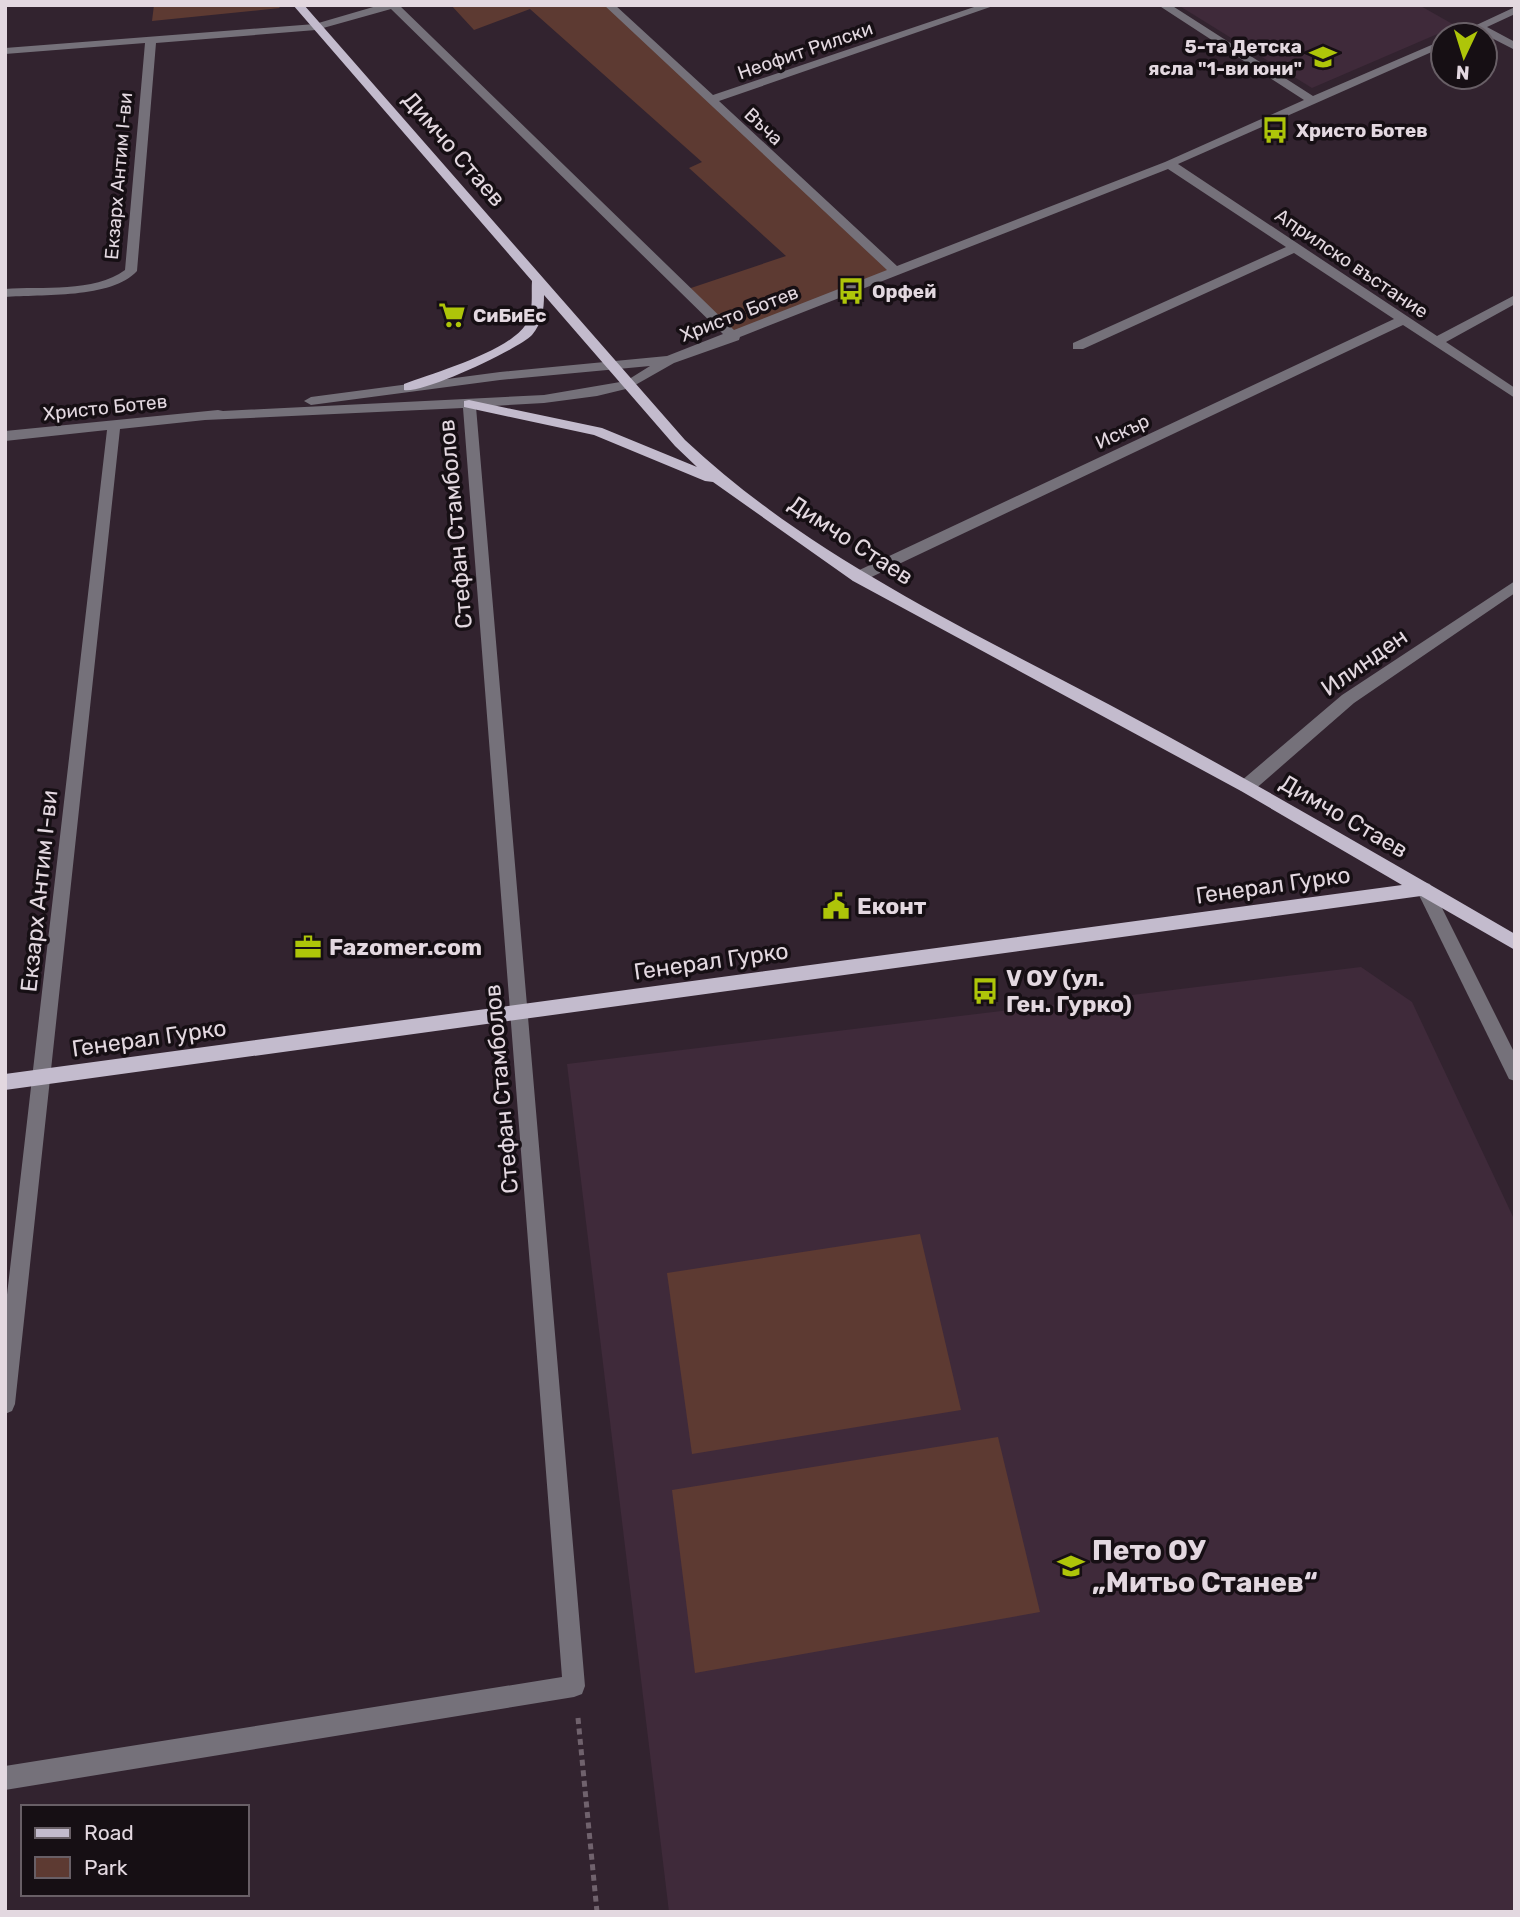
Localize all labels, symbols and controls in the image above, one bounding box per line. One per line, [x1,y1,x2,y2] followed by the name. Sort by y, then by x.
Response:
[734,17,876,84] street label: Неофит Рилски
[1429,21,1499,91] north arrow
[1148,35,1302,80] place label: 5-та Детска ясла "1-ви юни"
[1308,42,1338,72] school or university icon: 5-та Детска ясла "1-ви юни"
[1455,61,1470,84] text: N
[397,86,511,212] street label: Димчо Стаев
[100,91,137,261] street label: Екзарх Антим I-ви
[740,103,788,150] street label: Въча
[1260,115,1290,145] bus stop icon: Христо Ботев
[1296,119,1428,142] place label: Христо Ботев
[1271,204,1433,323] street label: Априлско въстание
[836,276,866,306] bus stop icon: Орфей
[677,280,802,347] street label: Христо Ботев
[872,280,936,303] place label: Орфей
[437,300,467,330] supermarket icon: СиБиЕс
[473,304,546,327] place label: СиБиЕс
[42,390,168,425] street label: Христо Ботев
[1092,409,1153,454] street label: Искър
[432,418,478,630] street label: Стефан Стамболов
[783,489,919,591] street label: Димчо Стаев
[1315,622,1413,702] street label: Илинден
[1275,768,1413,864] street label: Димчо Стаев
[14,789,64,993] street label: Екзарх Антим I-ви
[1194,860,1352,910] street label: Генерал Гурко
[821,891,851,921] public building icon: Еконт
[857,892,927,920] place label: Еконт
[293,932,323,962] office icon: Fazomer.com
[329,933,482,961] place label: Fazomer.com
[632,936,790,986] street label: Генерал Гурко
[1006,964,1132,1018] place label: V ОУ (ул. Ген. Гурко)
[970,976,1000,1006] bus stop icon: V ОУ (ул. Ген. Гурко)
[478,983,524,1195] street label: Стефан Стамболов
[70,1013,228,1063] street label: Генерал Гурко
[1092,1534,1318,1599] place label: Пето ОУ „Митьо Станев“
[1056,1551,1086,1581] school or university icon: Пето ОУ „Митьо Станев“
[21,1805,248,1896] legend
[84,1820,134,1845] text: Road
[84,1855,128,1880] text: Park

